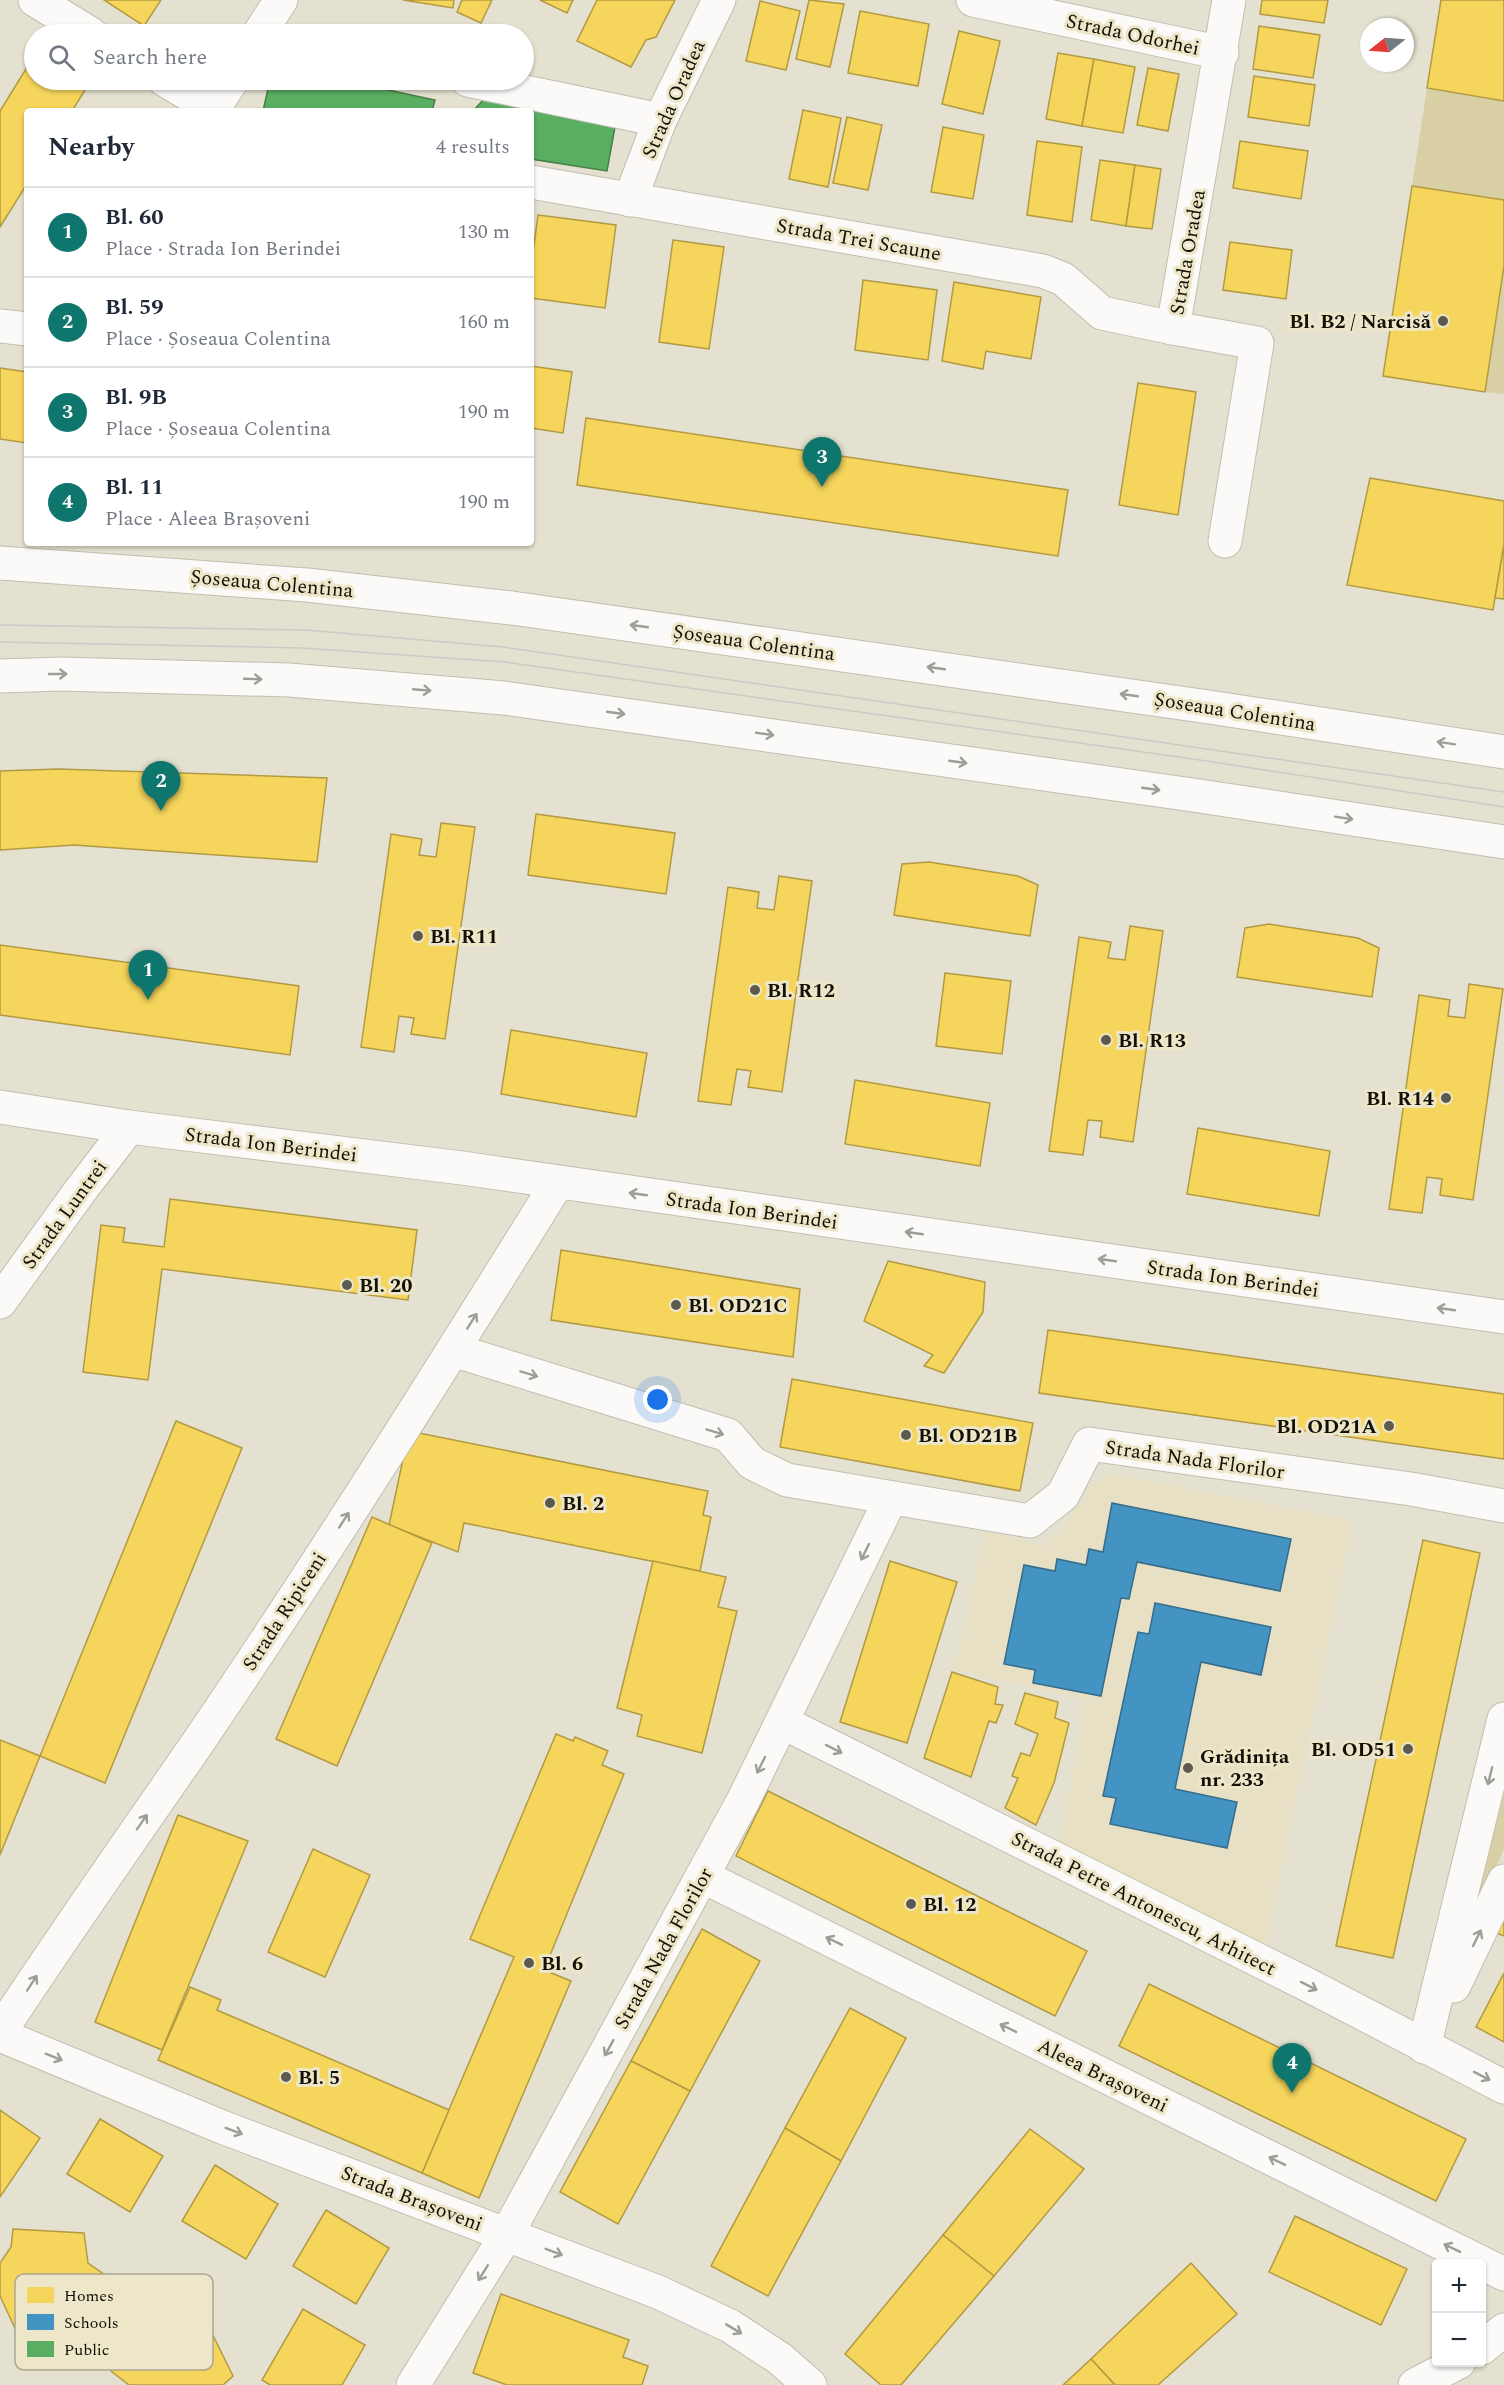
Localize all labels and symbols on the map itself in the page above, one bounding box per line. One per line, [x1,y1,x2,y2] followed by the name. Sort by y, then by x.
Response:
[1063,6,1202,64] street label: Strada Odorhei
[1360,18,1414,72] north arrow
[634,35,713,163] street label: Strada Oradea
[1162,187,1214,317] street label: Strada Oradea
[774,211,944,269] street label: Strada Trei Scaune
[1289,307,1432,337] place label: Bl. B2 / Narcisă
[1436,314,1450,328] marker: Bl. B2 / Narcisă
[802,438,842,487] pin: 3
[189,562,355,606] street label: Șoseaua Colentina
[671,617,837,669] street label: Șoseaua Colentina
[629,620,649,631] one-way arrow
[926,662,946,673] one-way arrow
[48,668,68,680] one-way arrow
[243,673,263,685] one-way arrow
[1152,684,1318,740] street label: Șoseaua Colentina
[412,685,432,696] one-way arrow
[1119,690,1139,701] one-way arrow
[605,708,625,719] one-way arrow
[755,729,774,740] one-way arrow
[1437,738,1457,749] one-way arrow
[948,756,968,767] one-way arrow
[142,762,180,811] pin: 2
[1141,783,1161,794] one-way arrow
[1334,812,1353,823] one-way arrow
[430,922,498,952] place label: Bl. R11
[411,929,425,943] marker: Bl. R11
[128,950,168,1000] pin: 1
[767,976,835,1006] place label: Bl. R12
[748,983,762,997] marker: Bl. R12
[1118,1026,1186,1056] place label: Bl. R13
[1099,1033,1113,1047] marker: Bl. R13
[1366,1084,1434,1114] place label: Bl. R14
[1439,1091,1453,1105] marker: Bl. R14
[183,1120,359,1170] street label: Strada Ion Berindei
[15,1154,115,1275] street label: Strada Luntrei
[664,1184,840,1238] street label: Strada Ion Berindei
[629,1188,649,1199] one-way arrow
[905,1227,925,1238] one-way arrow
[1145,1252,1321,1306] street label: Strada Ion Berindei
[1098,1255,1118,1266] one-way arrow
[359,1271,412,1301] place label: Bl. 20
[340,1278,354,1292] marker: Bl. 20
[688,1291,787,1321] place label: Bl. OD21C
[669,1298,683,1312] marker: Bl. OD21C
[1437,1303,1456,1314] one-way arrow
[466,1313,478,1330] one-way arrow
[519,1369,538,1380] one-way arrow
[643,1385,672,1414] your location
[1276,1412,1378,1442] place label: Bl. OD21A
[1382,1419,1396,1433] marker: Bl. OD21A
[918,1421,1017,1451] place label: Bl. OD21B
[705,1427,724,1438] one-way arrow
[899,1428,913,1442] marker: Bl. OD21B
[1103,1433,1287,1487] street label: Strada Nada Florilor
[562,1489,604,1519] place label: Bl. 2
[543,1496,557,1510] marker: Bl. 2
[338,1513,350,1529] one-way arrow
[858,1543,870,1561] one-way arrow
[235,1546,334,1677] street label: Strada Ripiceni
[1311,1735,1396,1765] place label: Bl. OD51
[1200,1742,1290,1795] place label: Grădinița nr. 233
[1401,1742,1415,1756] marker: Bl. OD51
[825,1743,843,1755] one-way arrow
[754,1756,766,1774] one-way arrow
[1181,1761,1195,1775] marker: Grădinița nr. 233
[1484,1766,1496,1785] one-way arrow
[136,1814,148,1831] one-way arrow
[1006,1824,1281,1984] street label: Strada Petre Antonescu, Arhitect
[607,1862,721,2035] street label: Strada Nada Florilor
[923,1890,976,1920] place label: Bl. 12
[904,1897,918,1911] marker: Bl. 12
[1471,1929,1483,1947] one-way arrow
[825,1935,843,1946] one-way arrow
[541,1949,583,1979] place label: Bl. 6
[522,1956,536,1970] marker: Bl. 6
[26,1975,38,1992] one-way arrow
[1300,1980,1317,1992] one-way arrow
[1000,2021,1018,2033] one-way arrow
[1032,2031,1173,2121] street label: Aleea Brașoveni
[603,2039,615,2056] one-way arrow
[1272,2044,1312,2093] pin: 4
[44,2052,63,2063] one-way arrow
[298,2063,340,2093] place label: Bl. 5
[279,2070,293,2084] marker: Bl. 5
[1473,2070,1490,2082] one-way arrow
[225,2127,243,2138] one-way arrow
[1268,2155,1286,2166] one-way arrow
[336,2158,487,2240] street label: Strada Brașoveni
[1443,2241,1461,2253] one-way arrow
[545,2247,563,2258] one-way arrow
[476,2264,488,2281] one-way arrow
[15,2274,213,2370] legend
[64,2284,114,2308] text: Homes
[64,2311,119,2335] text: Schools
[725,2323,742,2335] one-way arrow
[64,2338,110,2362] text: Public

